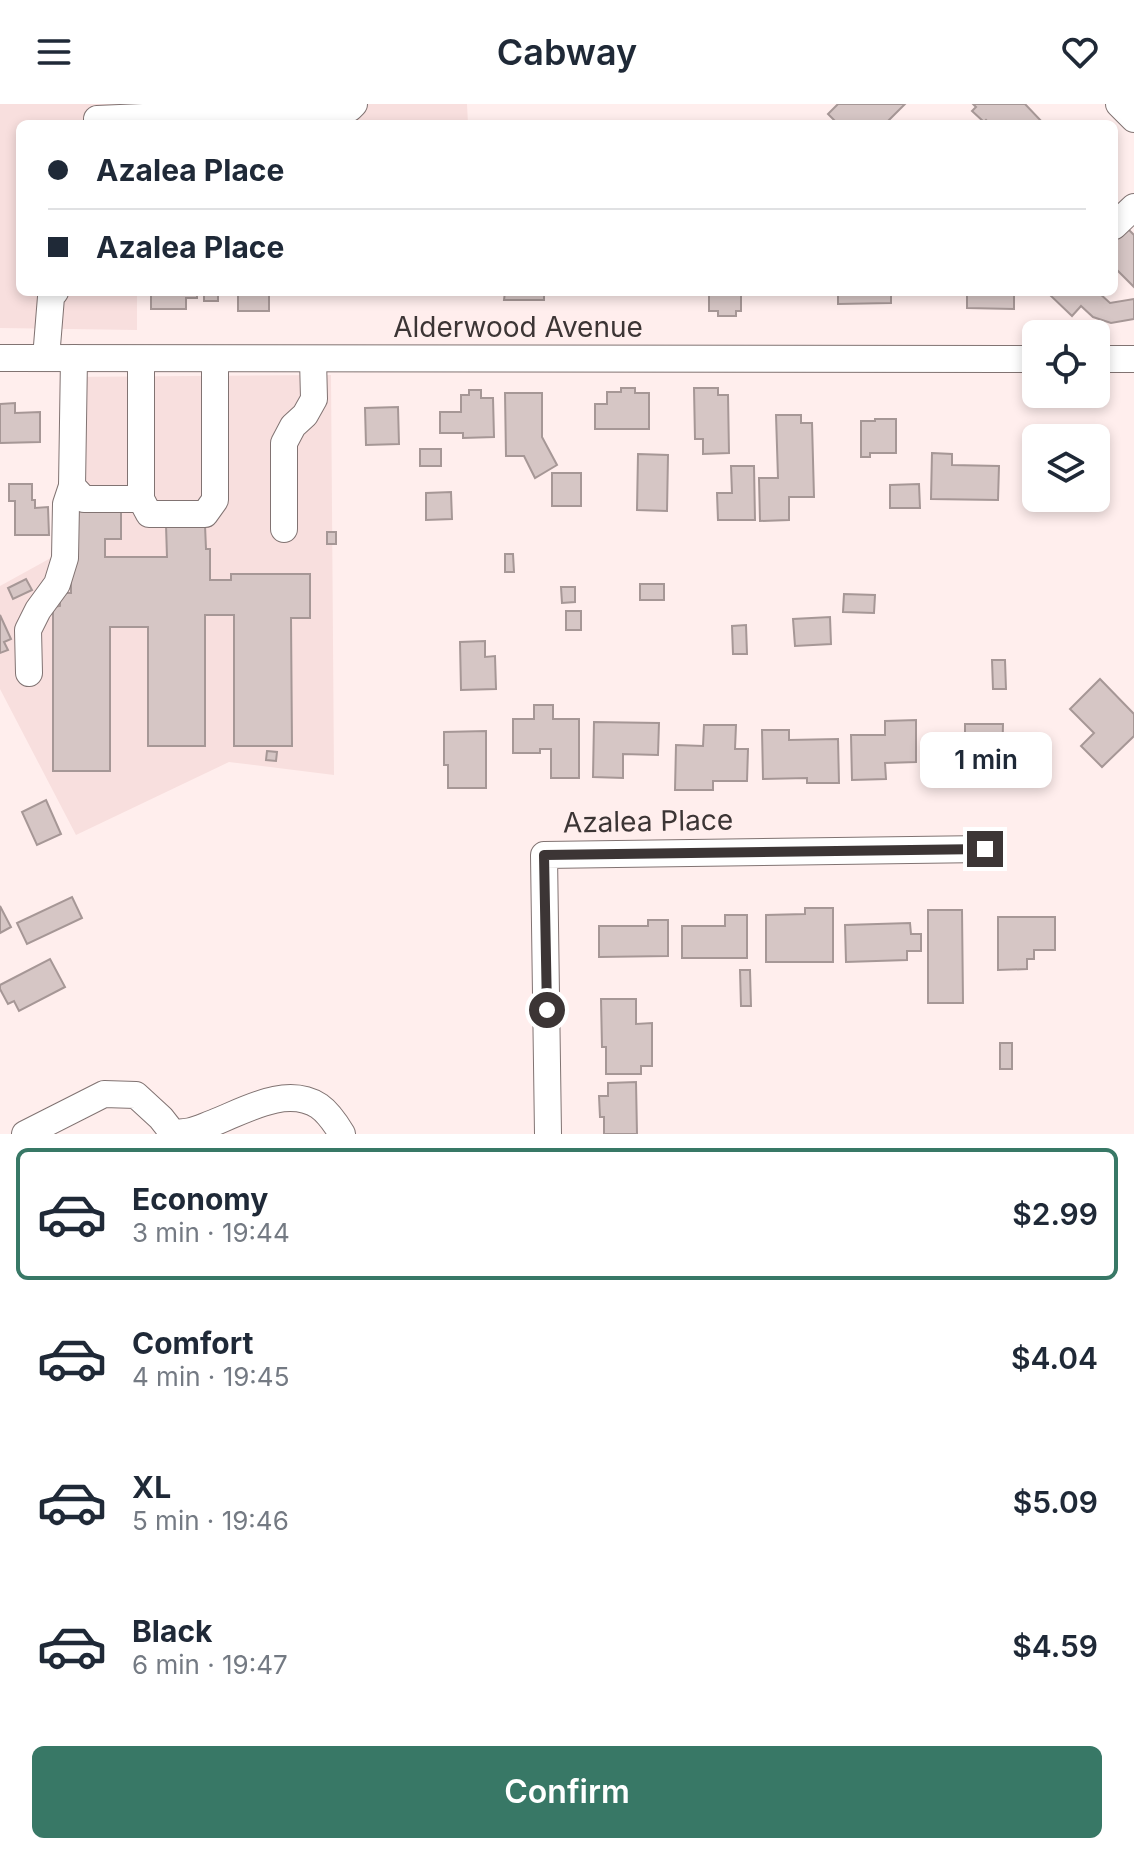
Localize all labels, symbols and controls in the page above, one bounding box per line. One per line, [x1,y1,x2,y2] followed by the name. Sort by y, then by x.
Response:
[32,30,76,74] icon: menu
[497,30,637,74] text: Cabway
[1058,30,1102,74] icon: heart
[96,152,284,188] text: Azalea Place
[96,229,284,265] text: Azalea Place
[393,310,643,344] street label: Alderwood Avenue
[1022,320,1110,512] map controls
[1022,320,1110,408] button: locate
[1022,424,1110,512] button: layers
[919,733,1051,789] callout: 1 min
[954,744,1018,775] text: 1 min
[563,803,733,839] street label: Azalea Place
[967,831,1003,867] route end
[529,992,565,1028] route start
[36,1178,108,1250] icon: car
[132,1181,268,1217] text: Economy
[1012,1196,1098,1232] text: $2.99
[132,1217,290,1248] text: 3 min · 19:44
[36,1322,108,1394] icon: car
[132,1325,253,1361] text: Comfort
[1011,1340,1098,1376] text: $4.04
[132,1361,289,1392] text: 4 min · 19:45
[36,1466,108,1538] icon: car
[132,1469,171,1505] text: XL
[1013,1484,1098,1520] text: $5.09
[132,1505,289,1536] text: 5 min · 19:46
[36,1610,108,1682] icon: car
[132,1613,212,1649] text: Black
[1012,1628,1098,1664] text: $4.59
[132,1649,288,1680] text: 6 min · 19:47
[32,1746,1102,1838] button: Confirm

